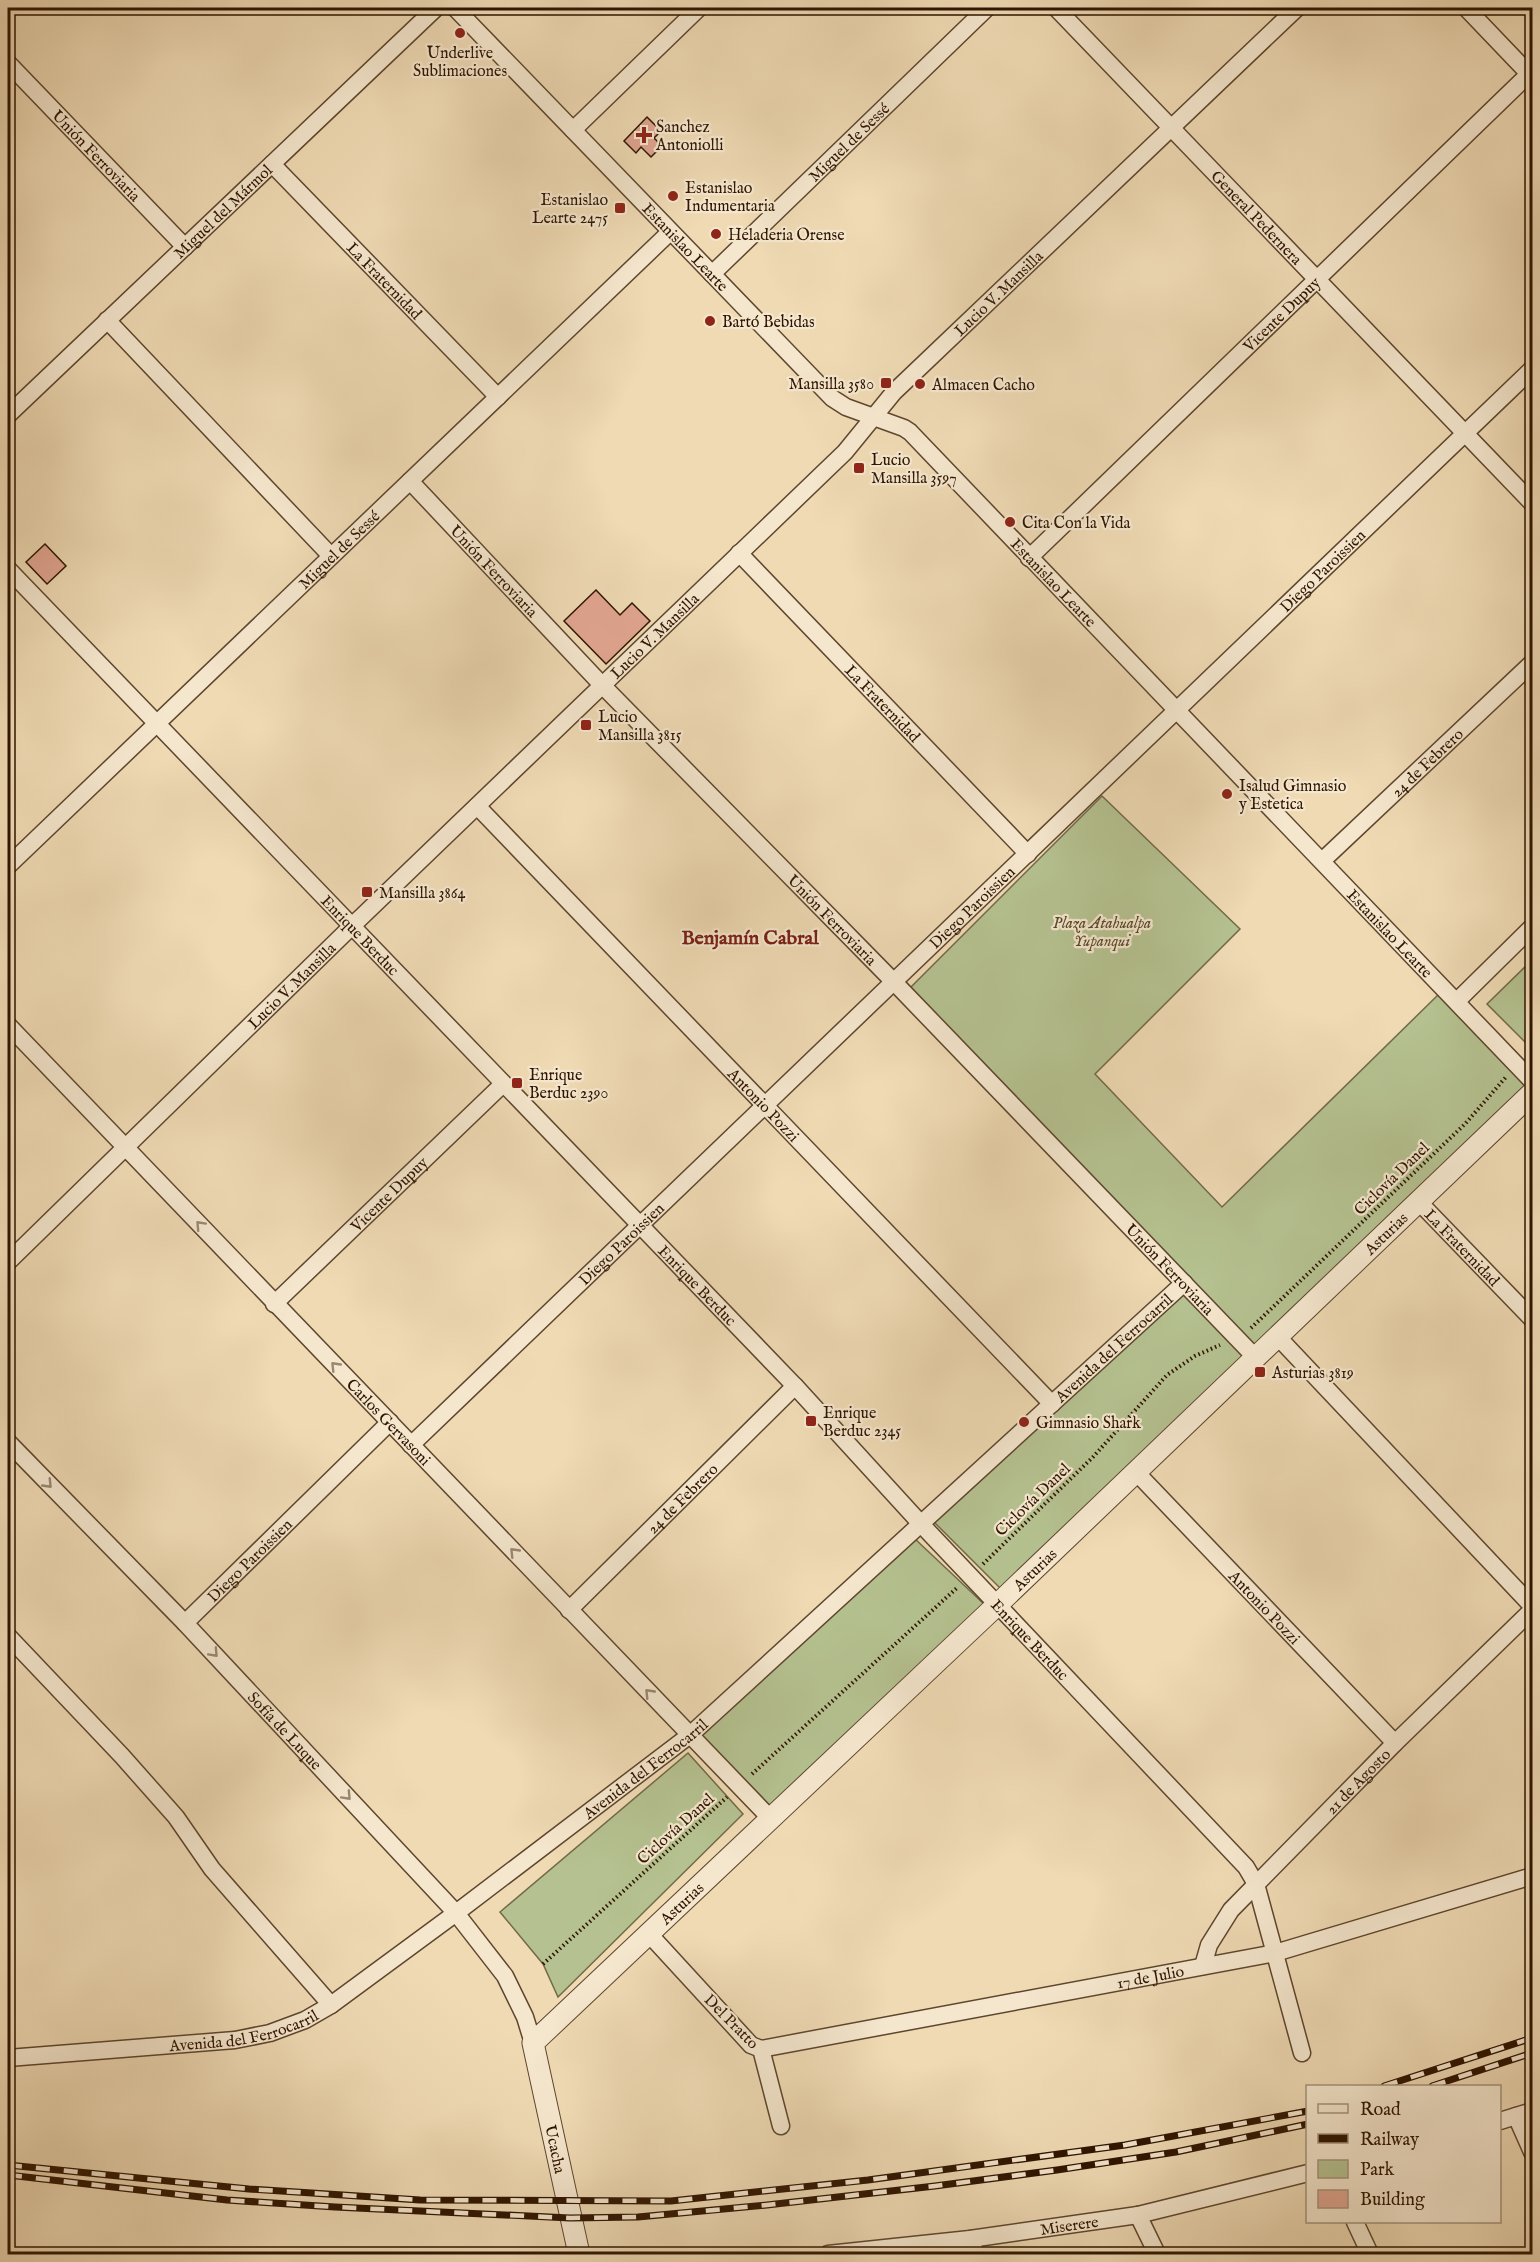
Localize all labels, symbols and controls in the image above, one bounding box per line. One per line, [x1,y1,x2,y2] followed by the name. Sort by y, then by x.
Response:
[453,26,467,40] marker: Underlive Sublimaciones
[413,44,507,82] place label: Underlive Sublimaciones
[805,100,895,187] street label: Miguel de Sessé
[47,107,144,207] street label: Unión Ferroviaria
[655,118,724,156] place label: Sanchez Antoniolli
[637,128,651,142] marker: Sanchez Antoniolli
[170,161,278,264] street label: Miguel del Mármol
[1206,167,1306,270] street label: General Pedernera
[685,179,775,217] place label: Estanislao Indumentaria
[666,189,680,203] marker: Estanislao Indumentaria
[532,191,608,229] place label: Estanislao Learte 2475
[637,200,732,297] street label: Estanislao Learte
[613,201,627,215] marker: Estanislao Learte 2475
[728,226,845,246] place label: Heladeria Orense
[709,227,723,241] marker: Heladeria Orense
[341,239,426,325] street label: La Fraternidad
[951,247,1048,341] street label: Lucio V. Mansilla
[1239,273,1325,358] street label: Vicente Dupuy
[722,313,815,333] place label: Bartó Bebidas
[703,314,717,328] marker: Bartó Bebidas
[789,375,874,395] place label: Mansilla 3580
[879,376,893,390] marker: Mansilla 3580
[931,376,1035,396] place label: Almacen Cacho
[913,377,927,391] marker: Almacen Cacho
[871,451,957,489] place label: Lucio Mansilla 3597
[852,461,866,475] marker: Lucio Mansilla 3597
[295,507,385,594] street label: Miguel de Sessé
[1022,514,1131,534] place label: Cita Con la Vida
[1003,515,1017,529] marker: Cita Con la Vida
[445,522,541,622] street label: Unión Ferroviaria
[1276,526,1371,618] street label: Diego Paroissien
[1005,535,1100,632] street label: Estanislao Learte
[607,590,704,684] street label: Lucio V. Mansilla
[840,661,924,748] street label: La Fraternidad
[598,708,682,746] place label: Lucio Mansilla 3815
[579,718,593,732] marker: Lucio Mansilla 3815
[1388,725,1469,802] street label: 24 de Febrero
[1238,777,1347,815] place label: Isalud Gimnasio y Estetica
[1220,787,1234,801] marker: Isalud Gimnasio y Estetica
[926,862,1020,954] street label: Diego Paroissien
[782,871,880,971] street label: Unión Ferroviaria
[379,884,466,904] place label: Mansilla 3864
[360,885,374,899] marker: Mansilla 3864
[1342,886,1436,983] street label: Estanislao Learte
[316,892,402,981] street label: Enrique Berduc
[1053,914,1151,952] park label: Plaza Atahualpa Yupanqui
[681,926,819,951] district label: Benjamín Cabral
[244,939,341,1034] street label: Lucio V. Mansilla
[722,1064,803,1147] street label: Antonio Pozzi
[529,1066,608,1104] place label: Enrique Berduc 2390
[510,1076,524,1090] marker: Enrique Berduc 2390
[1351,1138,1435,1220] street label: Ciclovía Danel
[346,1153,433,1238] street label: Vicente Dupuy
[575,1199,670,1291] street label: Diego Paroissien
[1419,1206,1503,1292] street label: La Fraternidad
[1360,1209,1413,1261] street label: Asturias
[1120,1220,1218,1320] street label: Unión Ferroviaria
[197,1222,208,1233] one-way arrow
[653,1242,740,1331] street label: Enrique Berduc
[1051,1290,1178,1408] street label: Avenida del Ferrocarril
[331,1363,342,1373] one-way arrow
[1271,1364,1354,1384] place label: Asturias 3819
[1253,1365,1267,1379] marker: Asturias 3819
[341,1375,434,1471] street label: Carlos Gervasoni
[823,1404,901,1442] place label: Enrique Berduc 2345
[804,1414,818,1428] marker: Enrique Berduc 2345
[1036,1414,1141,1434] place label: Gimnasio Shark
[1017,1415,1031,1429] marker: Gimnasio Shark
[992,1459,1076,1541] street label: Ciclovía Danel
[644,1460,723,1539] street label: 24 de Febrero
[41,1476,52,1487] one-way arrow
[204,1515,298,1608] street label: Diego Paroissien
[1009,1545,1062,1597] street label: Asturias
[510,1548,521,1559] one-way arrow
[1223,1566,1303,1649] street label: Antonio Pozzi
[986,1596,1072,1685] street label: Enrique Berduc
[207,1647,218,1657] one-way arrow
[242,1688,325,1775] street label: Sofía de Luque
[646,1689,657,1700] one-way arrow
[579,1715,713,1825] street label: Avenida del Ferrocarril
[1323,1745,1396,1819] street label: 21 de Agosto
[340,1789,351,1799] one-way arrow
[634,1789,720,1869] street label: Ciclovía Danel
[656,1879,709,1931] street label: Asturias
[1115,1962,1186,1994] street label: 17 de Julio
[699,1991,763,2054] street label: Del Pratto
[168,2006,323,2057] street label: Avenida del Ferrocarril
[1306,2085,1501,2223] legend
[1360,2099,1401,2122] text: Road
[539,2123,569,2176] street label: Ucacha
[1360,2129,1419,2152] text: Railway
[1360,2159,1395,2182] text: Park
[1360,2189,1425,2212] text: Building
[1039,2213,1100,2241] street label: Miserere

